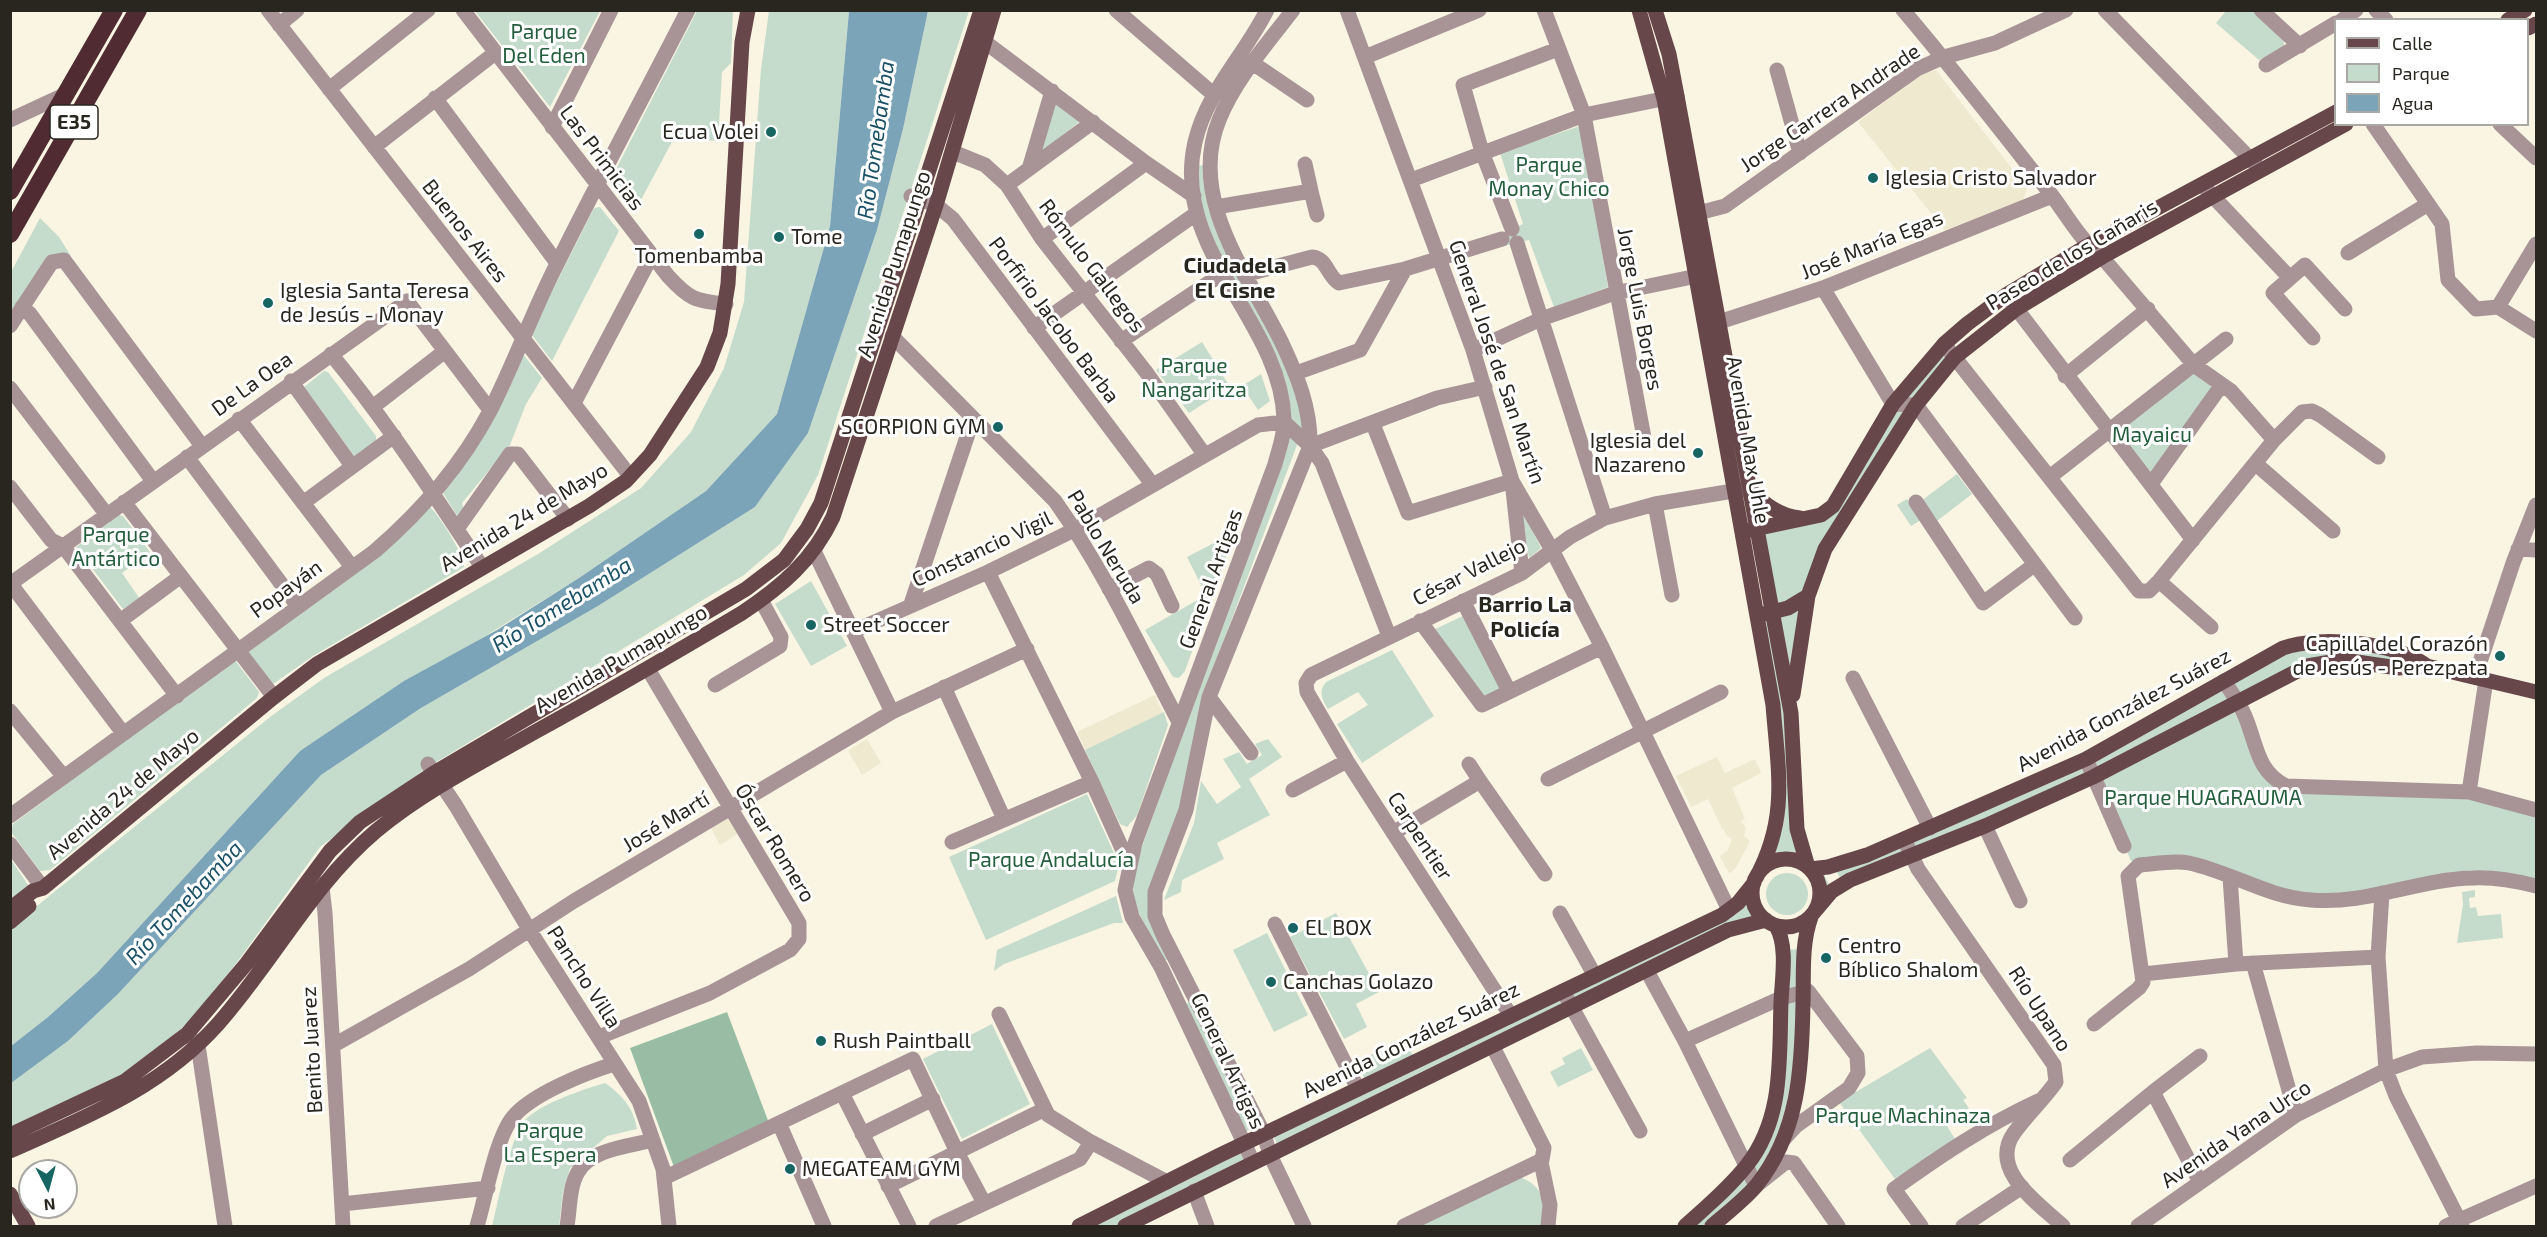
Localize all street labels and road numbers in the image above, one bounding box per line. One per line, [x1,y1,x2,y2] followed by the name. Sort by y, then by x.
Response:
[1735,38,1925,178] street label: Jorge Carrera Andrade
[554,101,650,215] street label: Las Primicias
[50,105,98,139] road number: E35
[852,167,936,361] street label: Avenida Pumapungo
[417,174,513,288] street label: Buenos Aires
[1034,194,1150,338] street label: Rómulo Gallegos
[1982,194,2162,316] street label: Paseo de los Cañaris
[1797,205,1947,285] street label: José María Egas
[1612,226,1668,392] street label: Jorge Luis Borges
[983,232,1125,408] street label: Porfirio Jacobo Barba
[1443,237,1551,487] street label: General José de San Martín
[207,346,297,422] street label: De La Oea
[1721,354,1775,526] street label: Avenida Max Uhle
[436,457,612,577] street label: Avenida 24 de Mayo
[1062,485,1150,609] street label: Pablo Neruda
[1174,505,1248,653] street label: General Artigas
[908,506,1056,592] street label: Constancio Vigil
[1408,533,1530,611] street label: César Vallejo
[245,555,327,623] street label: Popayán
[530,599,712,719] street label: Avenida Pumapungo
[2013,643,2235,777] street label: Avenida González Suárez
[42,723,204,865] street label: Avenida 24 de Mayo
[730,779,820,907] street label: Óscar Romero
[618,786,714,858] street label: José Martí
[1382,787,1458,885] street label: Carpentier
[542,921,626,1033] street label: Pancho Villa
[2003,962,2077,1056] street label: Río Upano
[1298,976,1524,1104] street label: Avenida González Suárez
[296,986,328,1114] street label: Benito Juarez
[1185,989,1271,1133] street label: General Artigas
[2156,1074,2316,1194] street label: Avenida Yana Urco

